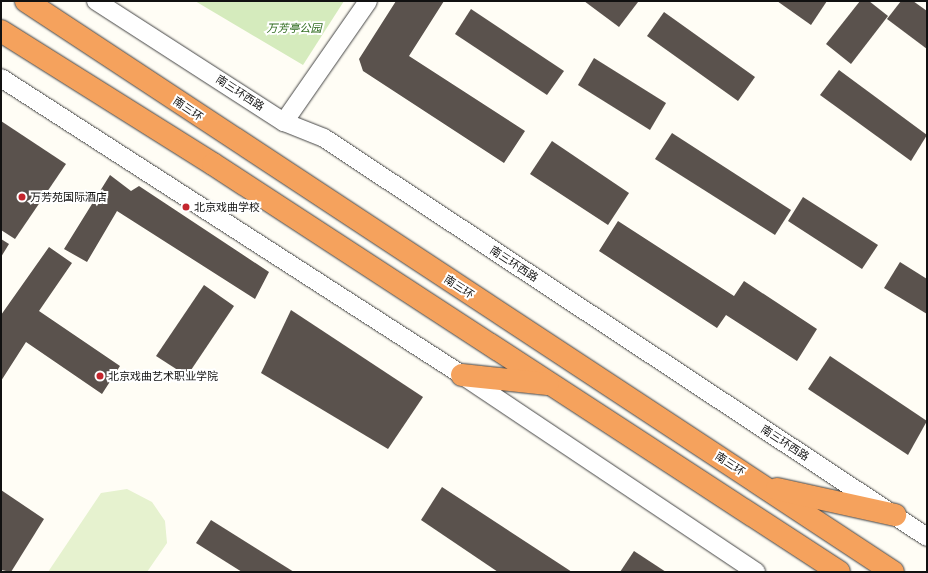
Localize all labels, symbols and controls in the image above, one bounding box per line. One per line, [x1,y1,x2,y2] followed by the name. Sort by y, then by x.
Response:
[267,21,321,35] park label: 万芳亭公园
[213,72,267,114] street label: 南三环西路
[171,94,205,124] street label: 南三环
[30,190,107,204] place label: 万芳苑国际酒店
[17,192,27,202] marker: 万芳苑国际酒店
[194,200,260,214] place label: 北京戏曲学校
[181,202,191,212] marker: 北京戏曲学校
[487,243,541,285] street label: 南三环西路
[442,272,476,302] street label: 南三环
[108,369,218,383] place label: 北京戏曲艺术职业学院
[95,371,105,381] marker: 北京戏曲艺术职业学院
[758,422,812,464] street label: 南三环西路
[713,449,747,479] street label: 南三环

